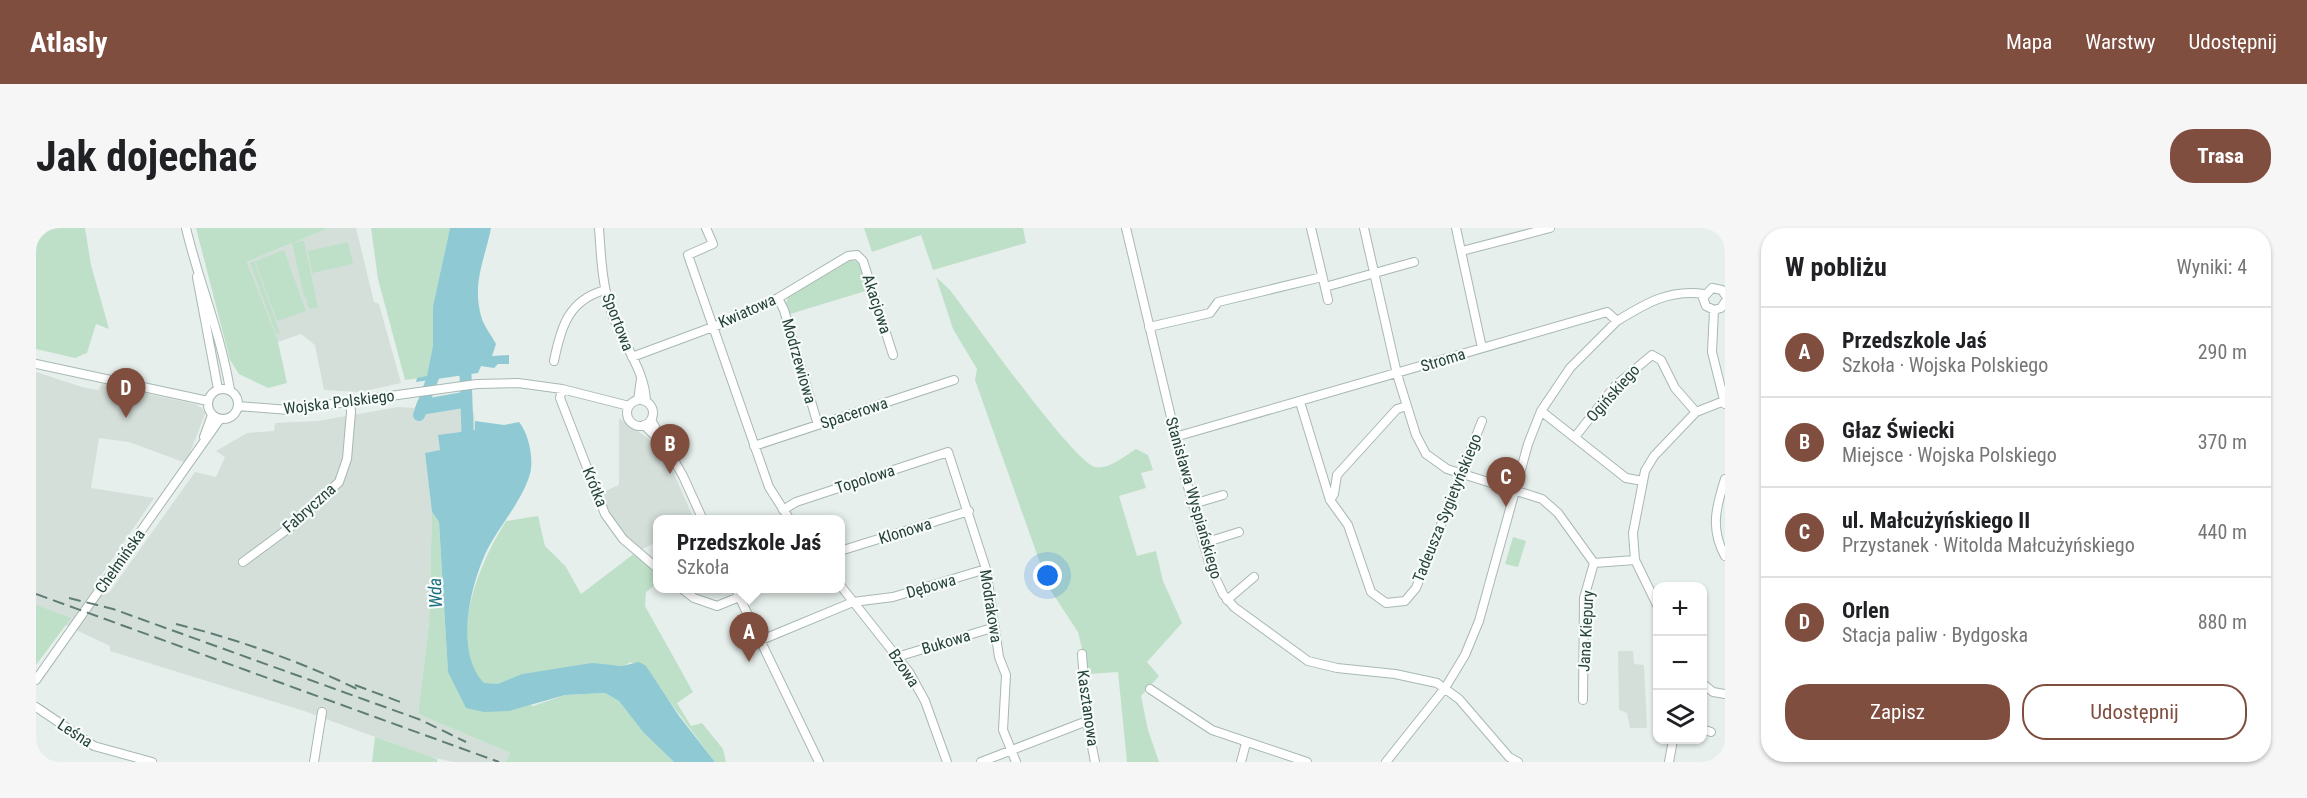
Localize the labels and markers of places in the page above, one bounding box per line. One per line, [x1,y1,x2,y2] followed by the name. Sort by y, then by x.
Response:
[106,368,146,418] pin: D
[650,424,690,474] pin: B
[1486,458,1526,507] pin: C
[730,612,768,662] pin: A

